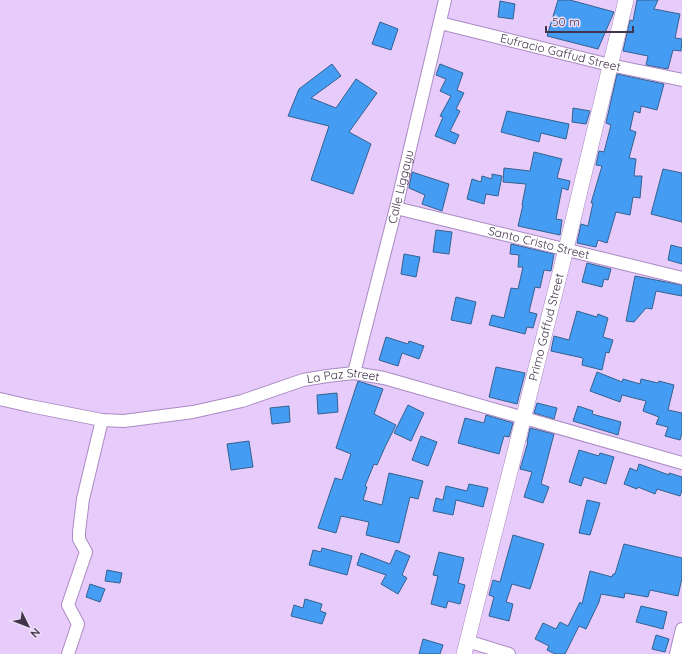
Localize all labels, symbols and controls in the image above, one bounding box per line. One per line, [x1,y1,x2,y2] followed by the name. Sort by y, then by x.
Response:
[546,8,633,34] scale bar
[552,14,580,29] text: 50 m
[499,30,622,74] street label: Eufracio Gaffud Street
[384,148,416,225] street label: Calle Liggayu
[487,223,591,262] street label: Santo Cristo Street
[525,272,567,382] street label: Primo Gaffud Street
[306,365,381,386] street label: La Paz Street
[8,606,48,646] north arrow
[27,625,43,641] text: N

